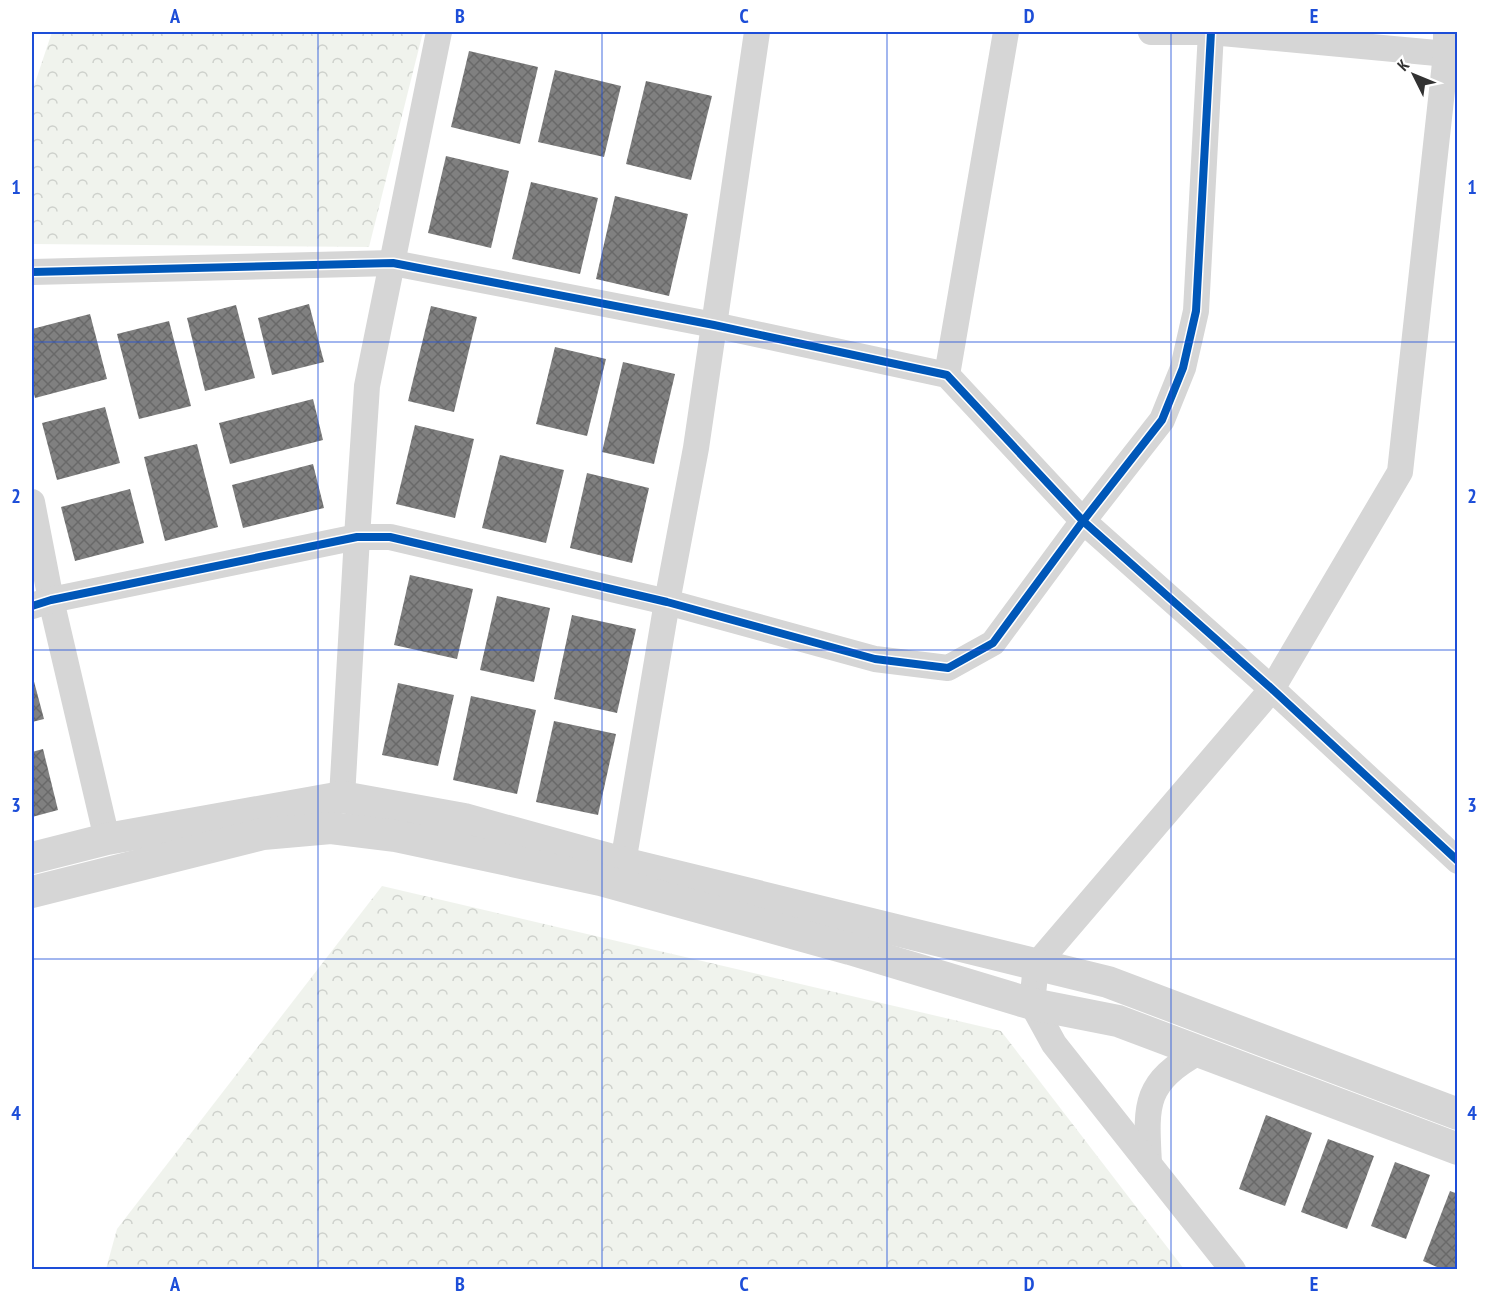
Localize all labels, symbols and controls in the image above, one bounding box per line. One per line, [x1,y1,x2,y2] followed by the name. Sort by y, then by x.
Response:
[169,3,181,29] text: A
[455,3,465,29] text: B
[739,3,749,29] text: C
[1024,3,1035,29] text: D
[1310,3,1318,29] text: E
[1384,45,1444,105] north arrow
[1393,54,1414,75] text: K
[11,174,21,200] text: 1
[1467,174,1477,200] text: 1
[11,483,21,509] text: 2
[1467,483,1477,509] text: 2
[11,792,21,818] text: 3
[1467,792,1477,818] text: 3
[11,1100,21,1126] text: 4
[1467,1100,1477,1126] text: 4
[169,1271,181,1297] text: A
[455,1271,465,1297] text: B
[739,1271,749,1297] text: C
[1024,1271,1035,1297] text: D
[1310,1271,1318,1297] text: E

